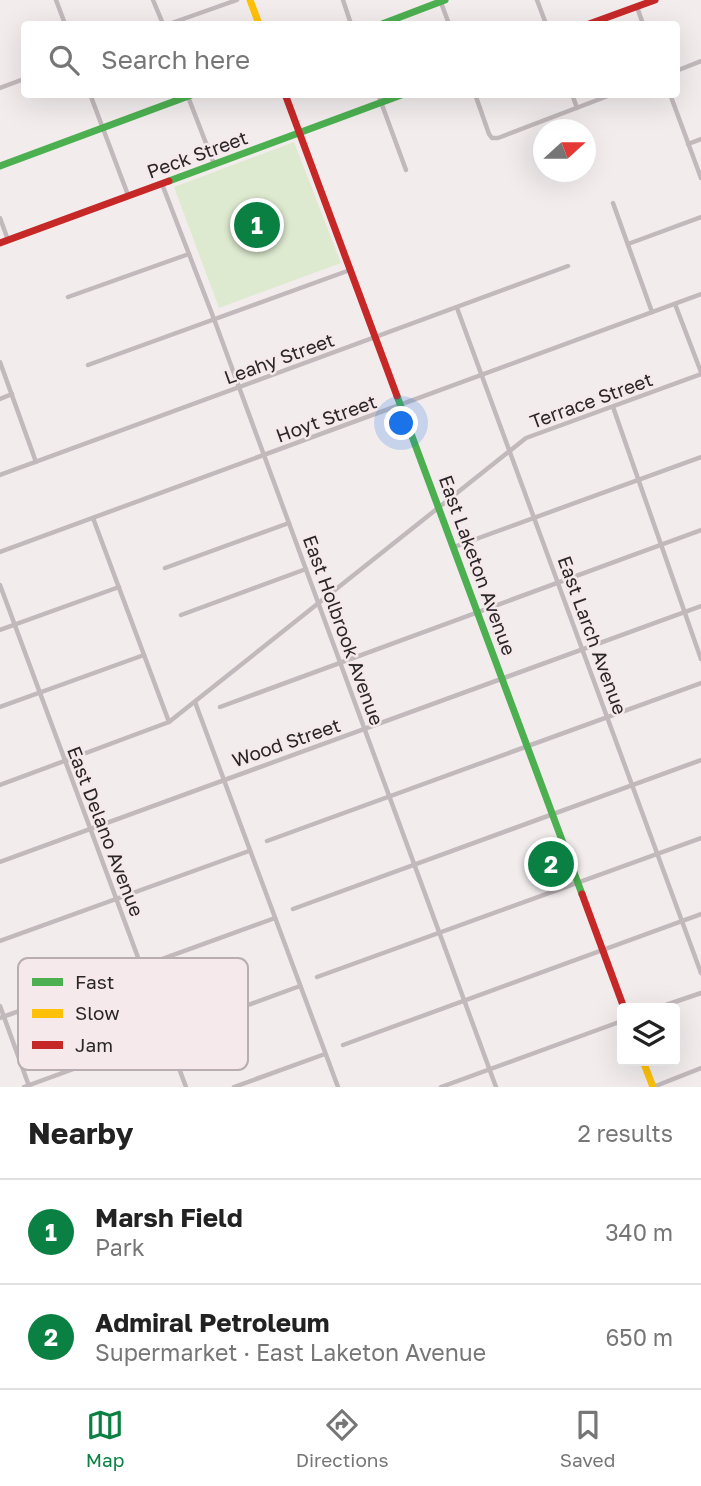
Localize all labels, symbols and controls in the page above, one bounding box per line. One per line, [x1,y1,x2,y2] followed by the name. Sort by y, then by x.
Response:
[21,21,680,98] search box
[45,41,83,79] icon: search
[101,44,250,75] text: Search here
[533,119,596,182] north arrow
[144,125,250,183] street label: Peck Street
[234,199,280,251] pin: 1
[221,327,337,389] street label: Leahy Street
[527,367,655,433] street label: Terrace Street
[273,389,379,447] street label: Hoyt Street
[384,406,418,440] your location
[435,472,521,658] street label: East Laketon Avenue
[299,532,389,728] street label: East Holbrook Avenue
[554,552,632,718] street label: East Larch Avenue
[229,713,343,771] street label: Wood Street
[63,743,149,919] street label: East Delano Avenue
[528,838,574,890] pin: 2
[18,958,248,1070] legend
[75,970,114,993] text: Fast
[75,1001,120,1024] text: Slow
[617,1003,680,1066] map controls
[617,1003,680,1066] button: layers
[75,1033,113,1056] text: Jam
[28,1115,133,1151] text: Nearby
[577,1119,673,1147] text: 2 results
[95,1202,243,1233] text: Marsh Field
[45,1218,57,1246] text: 1
[605,1218,673,1246] text: 340 m
[95,1233,145,1261] text: Park
[95,1307,329,1338] text: Admiral Petroleum
[44,1323,58,1351] text: 2
[605,1323,673,1351] text: 650 m
[95,1338,486,1366] text: Supermarket · East Laketon Avenue
[86,1406,124,1471] tab: Map
[296,1406,389,1471] tab: Directions
[560,1406,615,1471] tab: Saved

